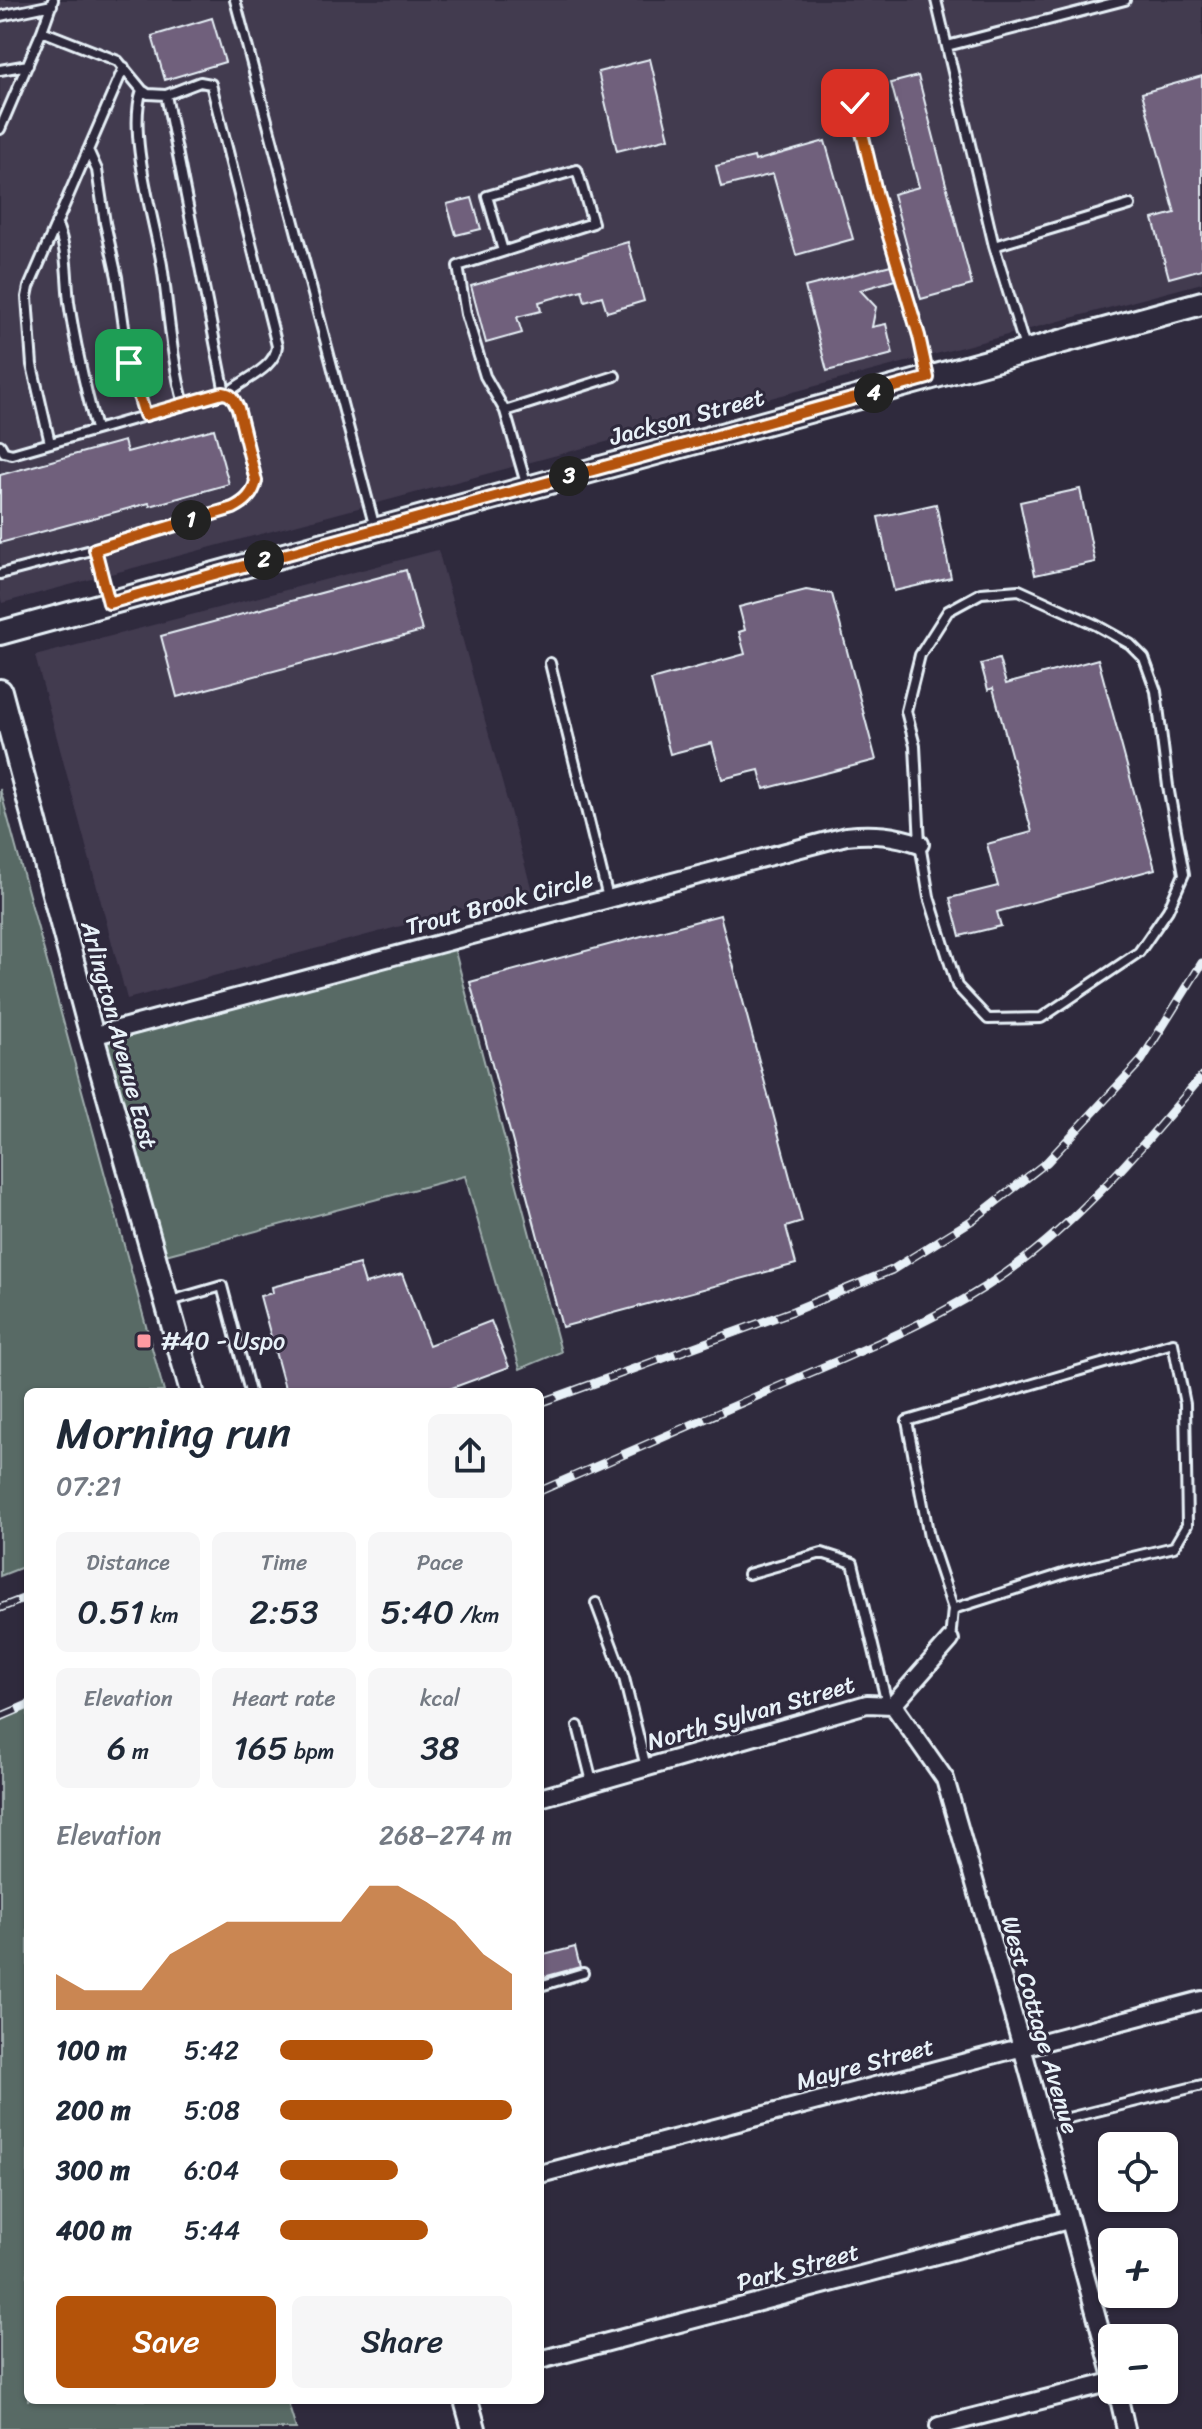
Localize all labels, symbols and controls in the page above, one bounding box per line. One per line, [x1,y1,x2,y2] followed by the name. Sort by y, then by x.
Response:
[821,69,889,137] pin
[833,81,877,125] icon: check
[95,329,163,397] pin
[107,341,151,385] icon: arrive
[854,373,894,413] pin: 4
[867,373,881,412] text: 4
[604,376,769,458] street label: Jackson Street
[549,456,589,496] pin: 3
[563,456,575,495] text: 3
[171,500,211,540] pin: 1
[186,500,196,539] text: 1
[244,540,284,580] pin: 2
[258,540,270,579] text: 2
[401,858,598,948] street label: Trout Brook Circle
[68,915,170,1154] street label: Arlington Avenue East
[160,1320,285,1362] place label: #40 - Uspo
[135,1332,153,1350] marker: #40 - Uspo
[56,1394,291,1472] text: Morning run
[428,1414,512,1498] button: share
[56,1463,121,1509] text: 07:21
[86,1543,170,1582] text: Distance
[261,1543,307,1582] text: Time
[417,1543,463,1582] text: Pace
[77,1582,144,1642] text: 0.51
[249,1582,319,1642] text: 2:53
[381,1582,454,1642] text: 5:40
[144,1596,179,1635] text: km
[454,1596,500,1635] text: /km
[642,1663,860,1763] street label: North Sylvan Street
[83,1679,173,1718] text: Elevation
[232,1679,336,1718] text: Heart rate
[420,1679,460,1718] text: kcal
[107,1718,126,1778] text: 6
[234,1718,288,1778] text: 165
[420,1718,460,1778] text: 38
[126,1732,149,1771] text: m
[288,1732,334,1771] text: bpm
[56,1812,161,1858] text: Elevation
[379,1812,512,1858] text: 268–274 m
[989,1911,1091,2139] street label: West Cottage Avenue
[791,2025,939,2103] street label: Mayre Street
[56,2027,127,2073] text: 100 m
[184,2027,239,2073] text: 5:42
[56,2087,131,2133] text: 200 m
[184,2087,240,2133] text: 5:08
[1098,2132,1178,2404] map controls
[1098,2132,1178,2212] button: locate
[56,2147,130,2193] text: 300 m
[184,2147,239,2193] text: 6:04
[56,2207,132,2253] text: 400 m
[184,2207,240,2253] text: 5:44
[1098,2228,1178,2308] button: +
[732,2231,864,2303] street label: Park Street
[56,2296,276,2388] button: Save
[292,2296,512,2388] button: Share
[1098,2324,1178,2404] button: −

